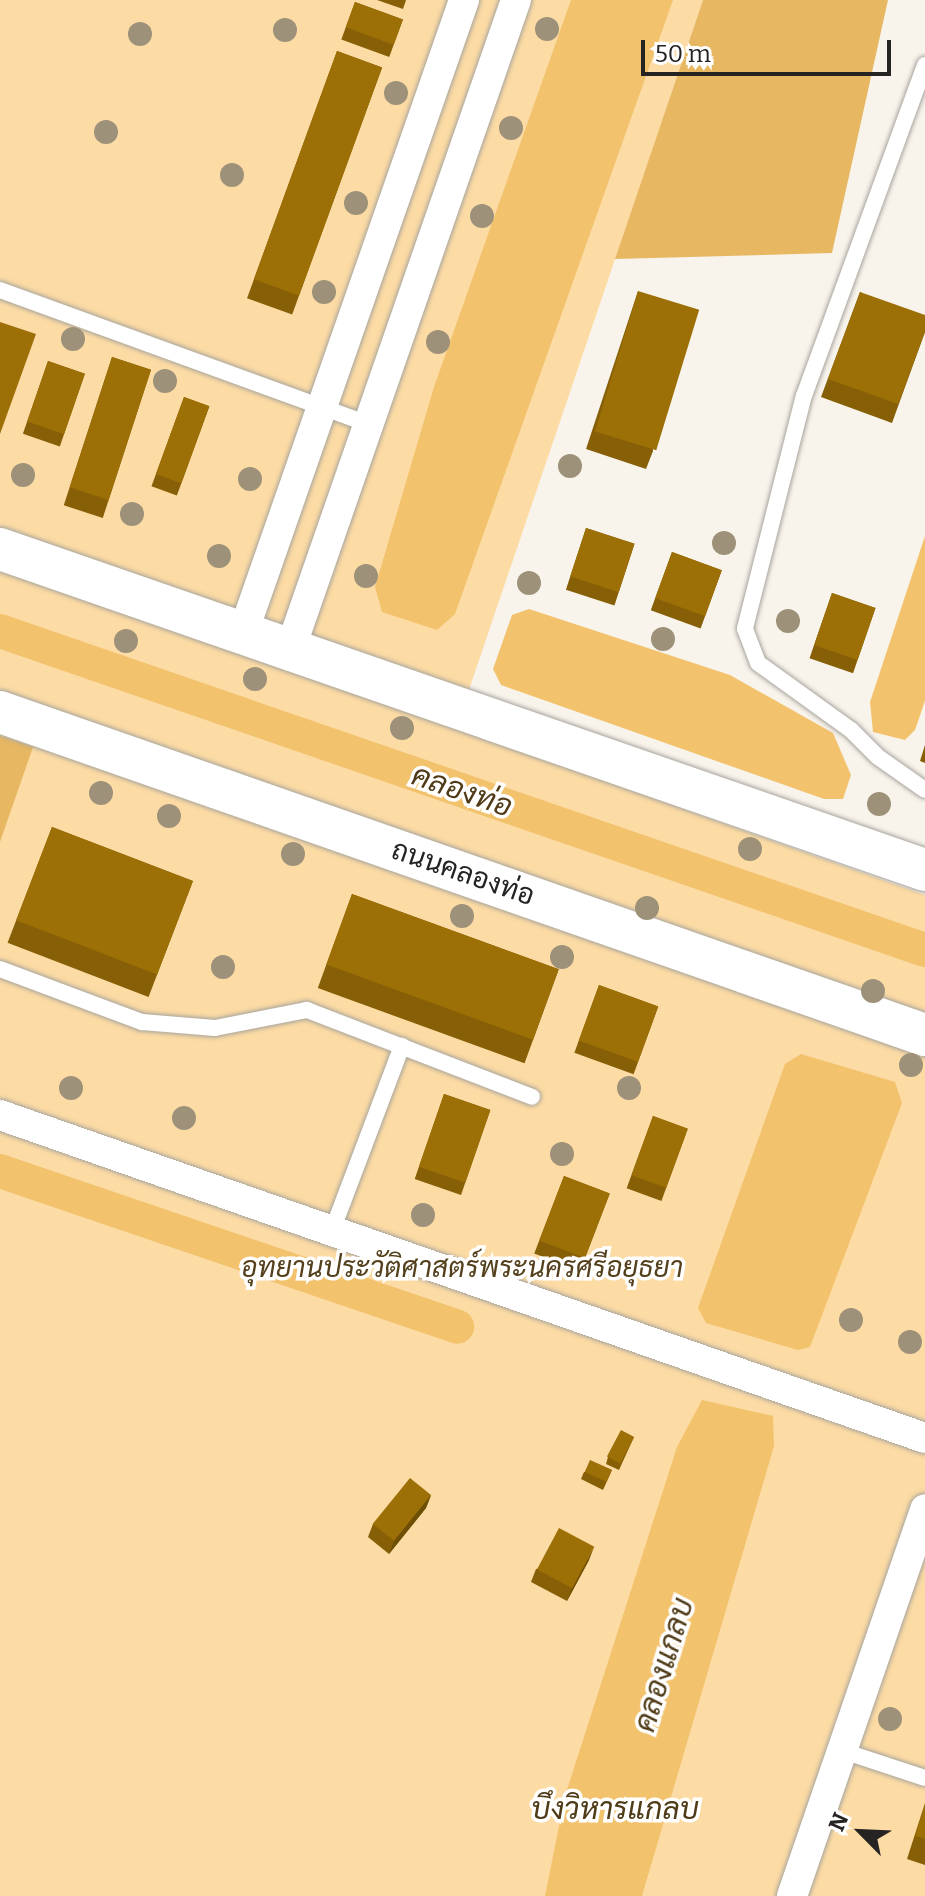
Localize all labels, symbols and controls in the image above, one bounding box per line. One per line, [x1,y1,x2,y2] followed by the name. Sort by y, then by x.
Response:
[645,24,895,74] scale bar
[655,40,711,68] text: 50 m
[407,757,517,825] water label: คลองท่อ
[387,833,539,913] street label: ถนนคลองท่อ
[241,1251,683,1285] park label: อุทยานประวัติศาสตร์พระนครศรีอยุธยา
[627,1594,701,1736] water label: คลองแกลบ
[531,1791,699,1827] water label: บึงวิหารแกลบ
[821,1792,901,1872] north arrow
[823,1809,854,1835] text: N

